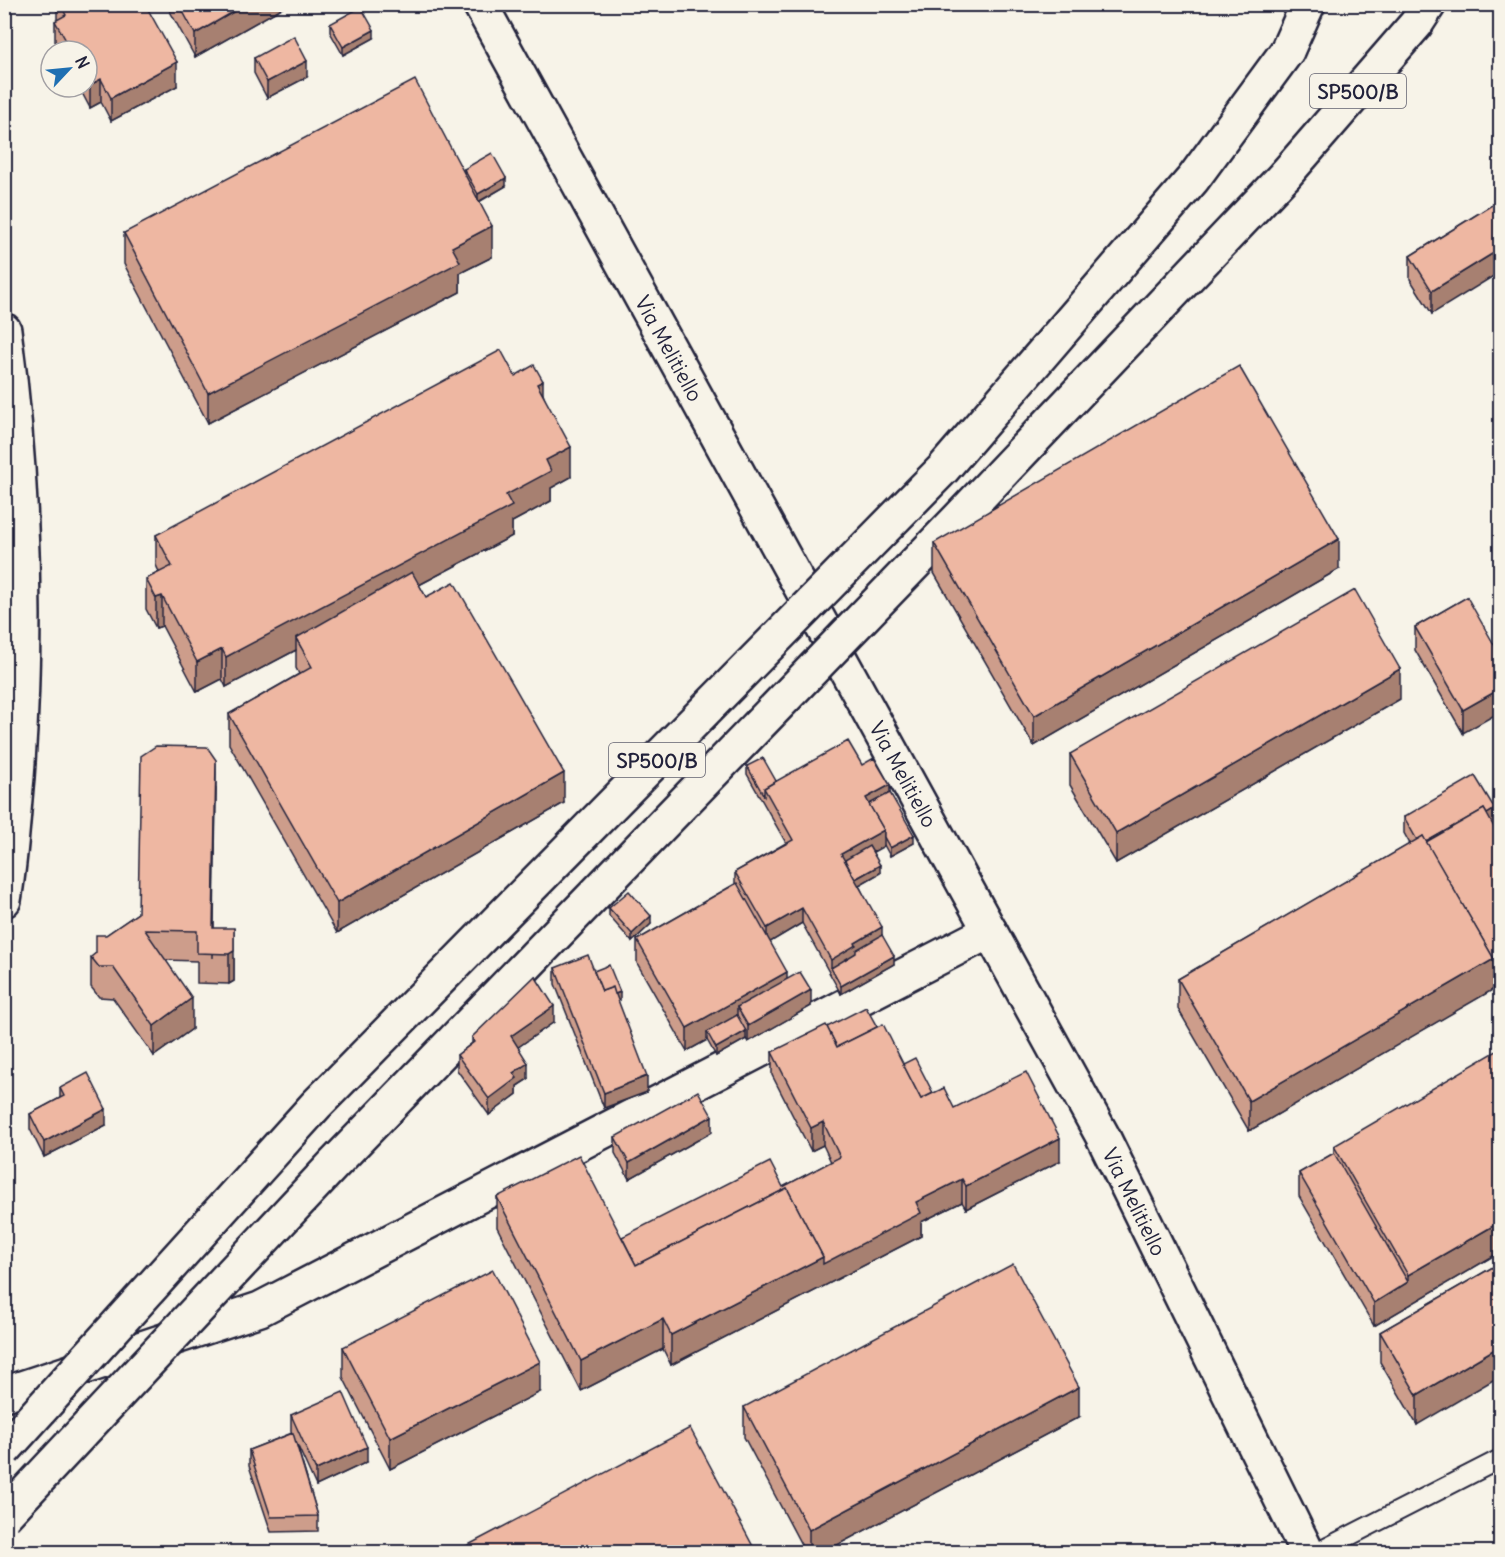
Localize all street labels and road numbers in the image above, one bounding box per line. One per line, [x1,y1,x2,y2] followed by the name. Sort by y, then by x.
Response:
[1310,74,1406,108] road number: SP500/B
[629,291,709,406] street label: Via Melitiello
[864,716,944,832] street label: Via Melitiello
[609,743,705,777] road number: SP500/B
[1097,1143,1173,1260] street label: Via Melitiello

